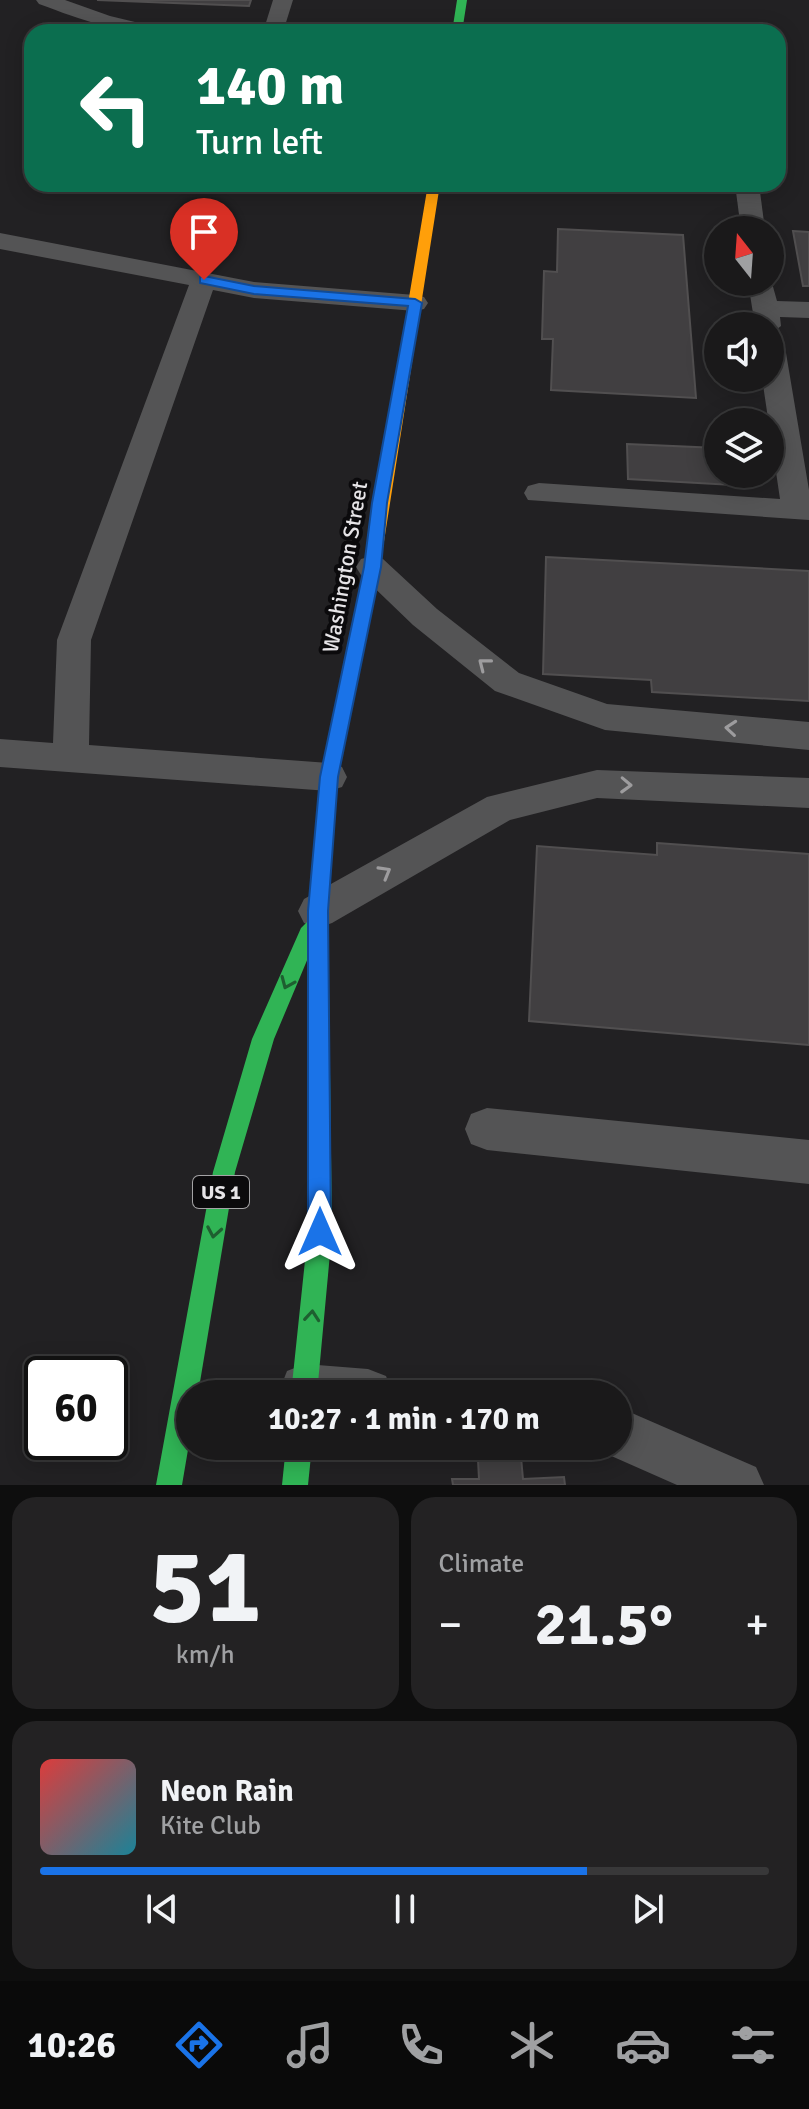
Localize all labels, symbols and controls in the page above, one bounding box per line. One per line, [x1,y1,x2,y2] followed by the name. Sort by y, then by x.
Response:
[196,51,344,120] text: 140 m
[64,56,168,160] icon: left
[196,120,323,165] text: Turn left
[170,198,238,280] pin
[182,210,226,254] icon: arrive
[704,216,784,296] north arrow
[704,216,784,488] map controls
[704,312,784,392] button: sound
[704,408,784,488] button: layers
[317,479,373,655] street label: Washington Street
[479,659,493,674] one-way arrow
[724,720,737,737] one-way arrow
[620,777,633,794] one-way arrow
[376,866,391,882] one-way arrow
[281,975,297,989] one-way arrow
[193,1176,249,1208] road number: US 1
[278,1190,362,1274] position arrow
[206,1225,223,1238] one-way arrow
[303,1309,320,1322] one-way arrow
[24,1356,128,1460] speed limit sign: 60
[268,1401,540,1438] text: 10:27 · 1 min · 170 m
[149,1523,261,1651] text: 51
[439,1548,524,1580] text: Climate
[535,1588,673,1662] text: 21.5°
[439,1598,462,1652] text: −
[745,1598,769,1652] text: +
[176,1639,235,1671] text: km/h
[160,1773,294,1810] text: Neon Rain
[160,1810,261,1842] text: Kite Club
[140,1887,184,1931] icon: previous
[383,1887,427,1931] icon: pause
[626,1887,670,1931] icon: next
[171,2017,227,2073] icon: directions
[282,2017,338,2073] icon: music
[393,2017,449,2073] icon: phone
[504,2017,560,2073] icon: climate
[615,2017,671,2073] icon: car
[725,2017,781,2073] icon: filters
[27,2023,116,2068] text: 10:26

